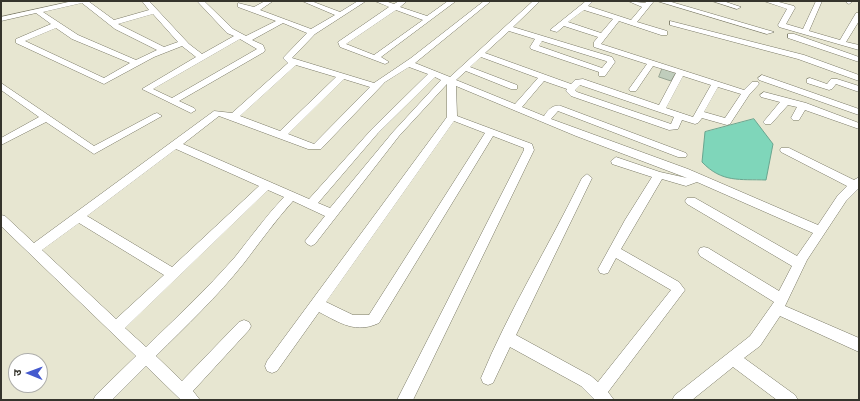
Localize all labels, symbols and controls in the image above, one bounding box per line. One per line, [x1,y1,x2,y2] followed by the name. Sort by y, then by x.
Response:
[8,353,48,393] north arrow
[10,369,24,376] text: उ

